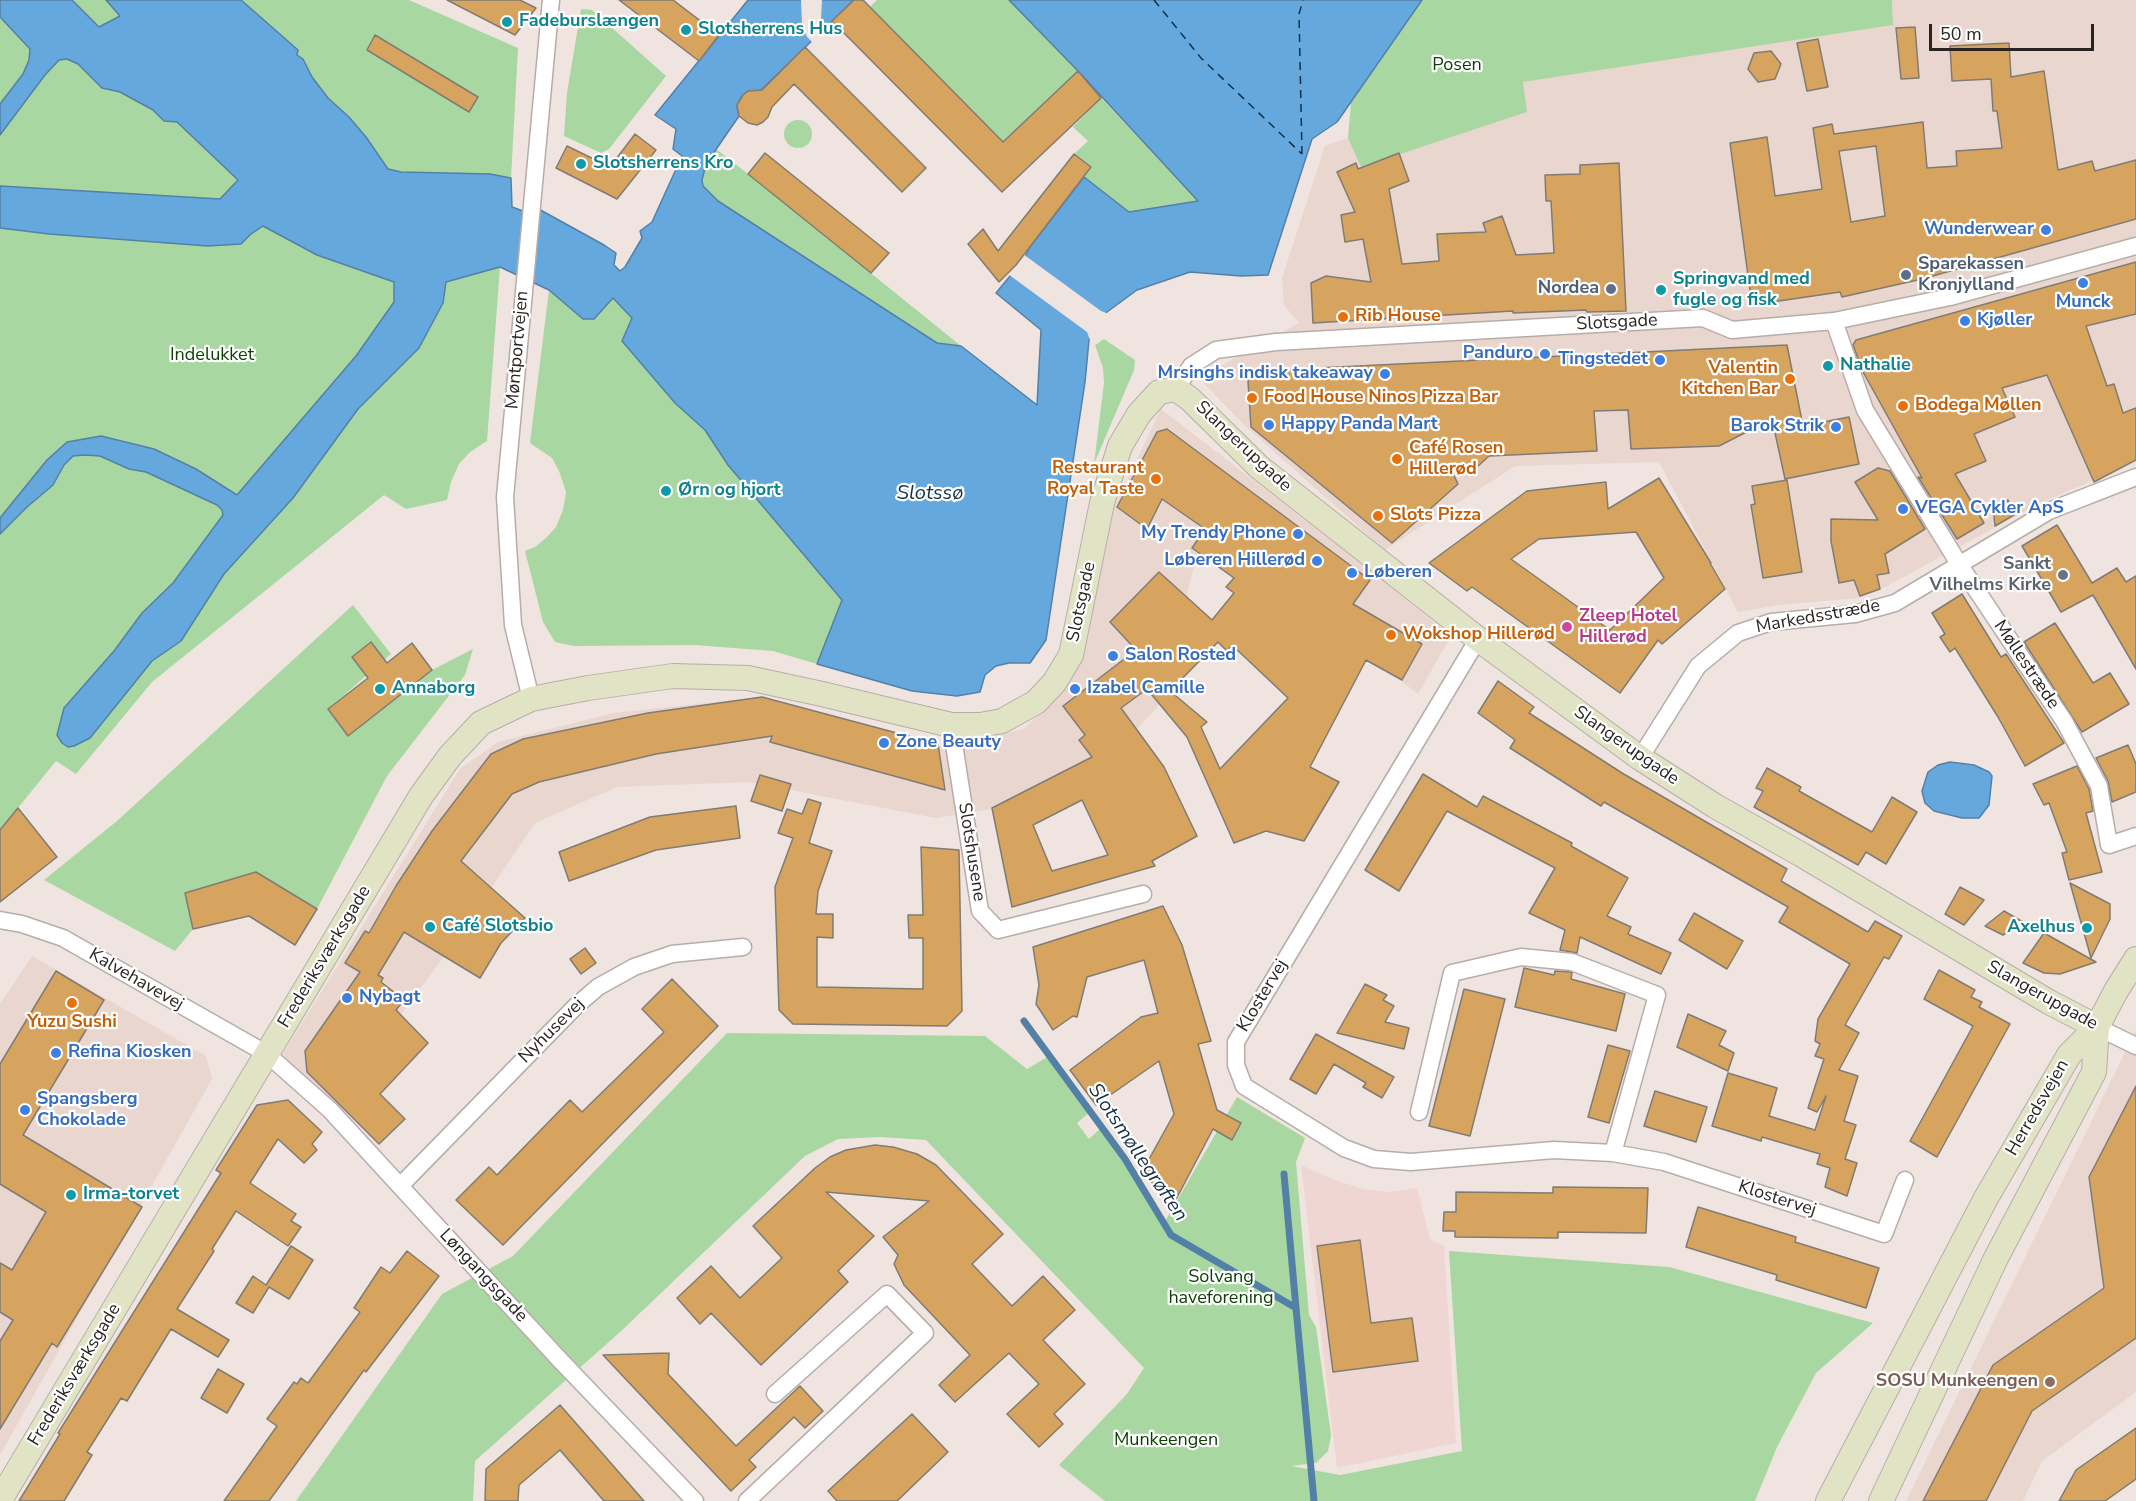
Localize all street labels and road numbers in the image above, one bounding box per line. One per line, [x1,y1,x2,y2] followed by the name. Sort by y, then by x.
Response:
[502,290,534,410] street label: Møntportvejen
[1576,310,1658,336] street label: Slotsgade
[1190,397,1296,497] street label: Slangerupgade
[1063,560,1101,644] street label: Slotsgade
[1754,595,1882,639] street label: Markedsstræde
[1988,617,2064,713] street label: Møllestræde
[1569,702,1683,790] street label: Slangerupgade
[953,801,989,903] street label: Slotshusene
[274,882,376,1032] street label: Frederiksværksgade
[85,944,187,1016] street label: Kalvehavevej
[1233,956,1293,1036] street label: Klostervej
[1983,957,2101,1035] street label: Slangerupgade
[515,994,589,1068] street label: Nyhusevej
[2002,1056,2074,1160] street label: Herredsvejen
[1735,1176,1819,1222] street label: Klostervej
[434,1225,532,1327] street label: Løngangsgade
[24,1300,126,1450] street label: Frederiksværksgade

